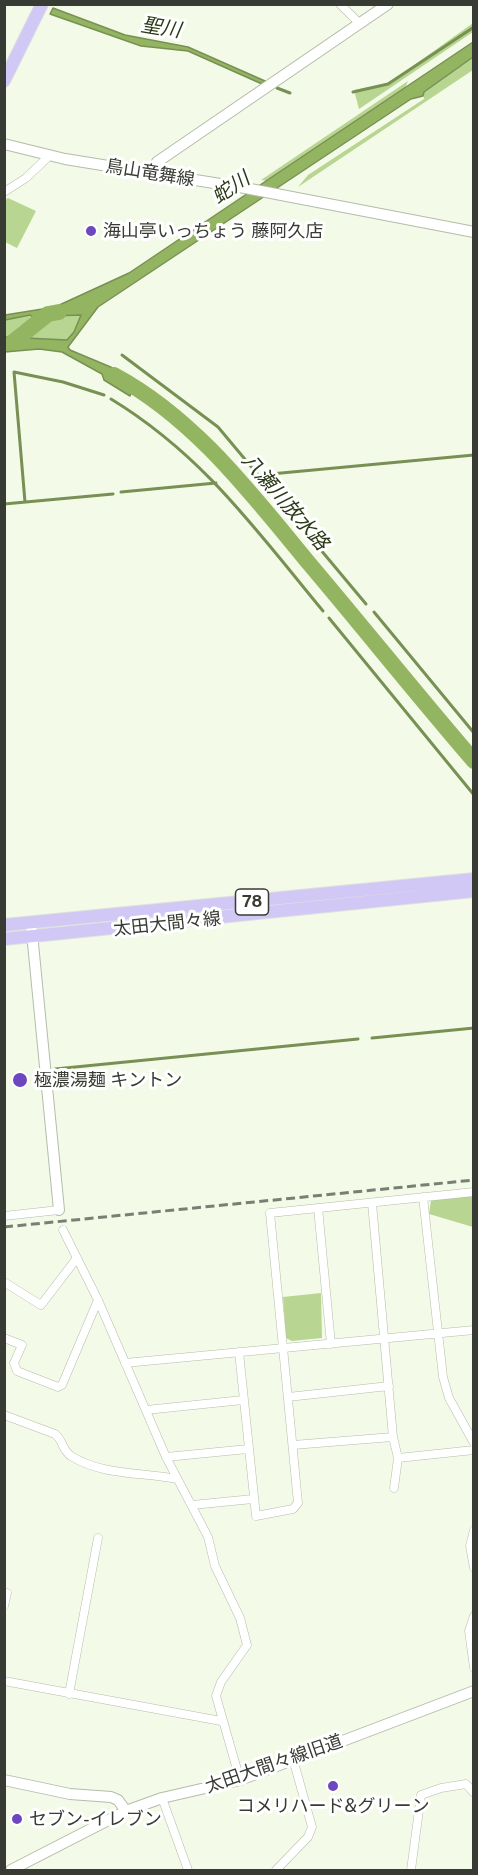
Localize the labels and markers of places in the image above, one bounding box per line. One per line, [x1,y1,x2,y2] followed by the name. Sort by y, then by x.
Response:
[103,220,323,242] place label: 海山亭いっちょう 藤阿久店
[84,224,98,238] marker: 海山亭いっちょう 藤阿久店
[34,1069,182,1091] place label: 極濃湯麺 キントン
[11,1071,29,1089] marker: 極濃湯麺 キントン
[326,1779,340,1793] marker: コメリハード&グリーン
[237,1795,429,1817] place label: コメリハード&グリーン
[29,1808,162,1830] place label: セブン-イレブン
[10,1812,24,1826] marker: セブン-イレブン

